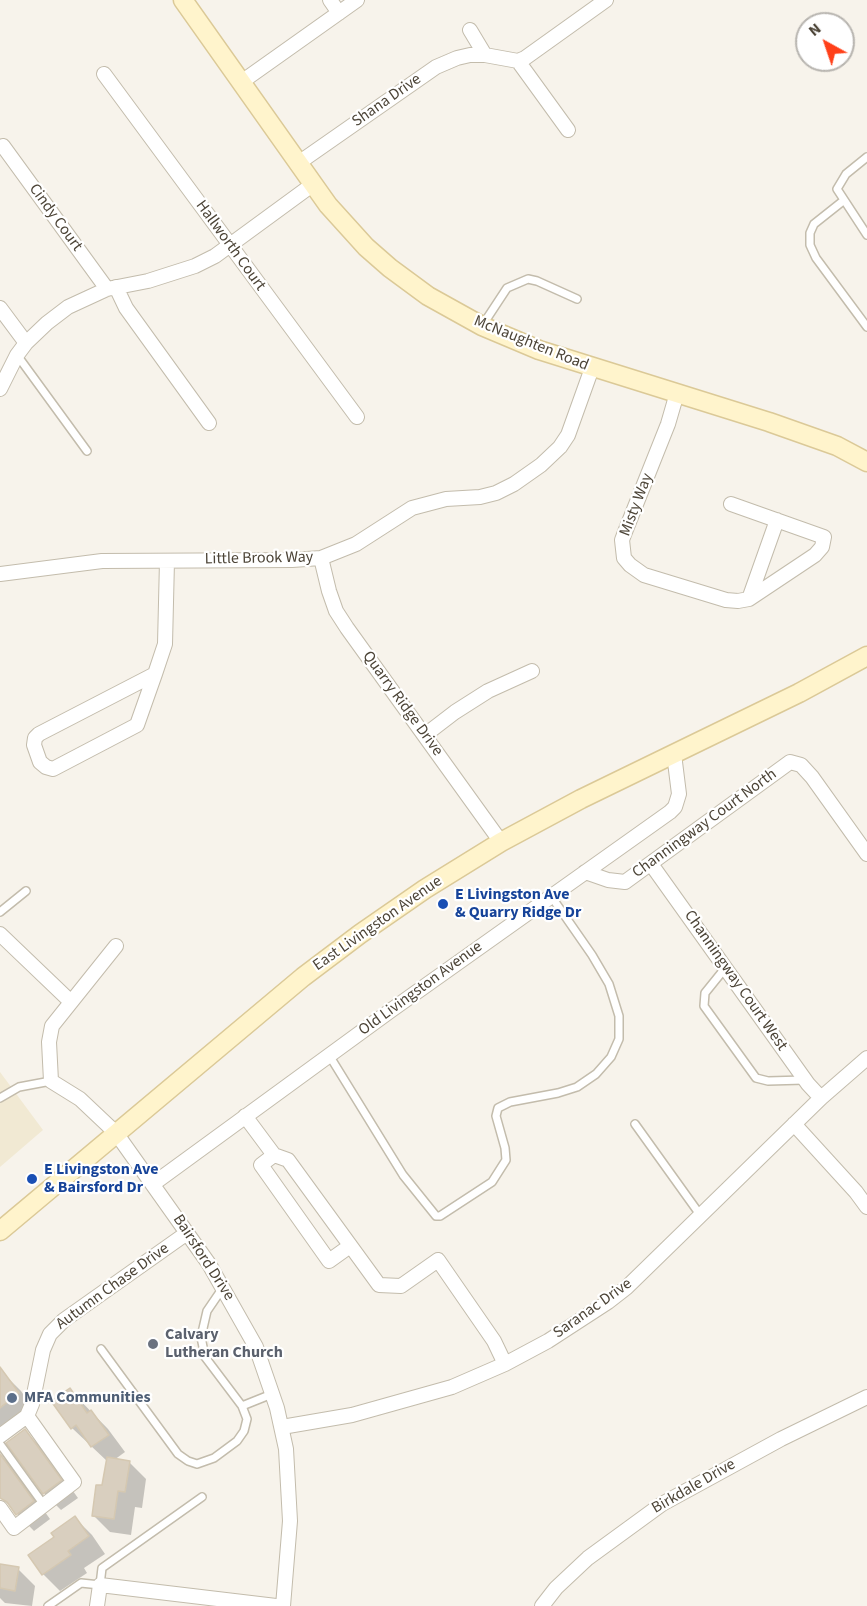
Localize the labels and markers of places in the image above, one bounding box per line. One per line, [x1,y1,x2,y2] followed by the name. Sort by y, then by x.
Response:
[455,885,581,923] place label: E Livingston Ave & Quarry Ridge Dr
[436,897,450,911] marker: E Livingston Ave & Quarry Ridge Dr
[44,1160,158,1198] place label: E Livingston Ave & Bairsford Dr
[25,1172,39,1186] marker: E Livingston Ave & Bairsford Dr
[165,1325,283,1363] place label: Calvary Lutheran Church
[146,1337,160,1351] marker: Calvary Lutheran Church
[24,1388,151,1408] place label: MFA Communities
[5,1391,19,1405] marker: MFA Communities

